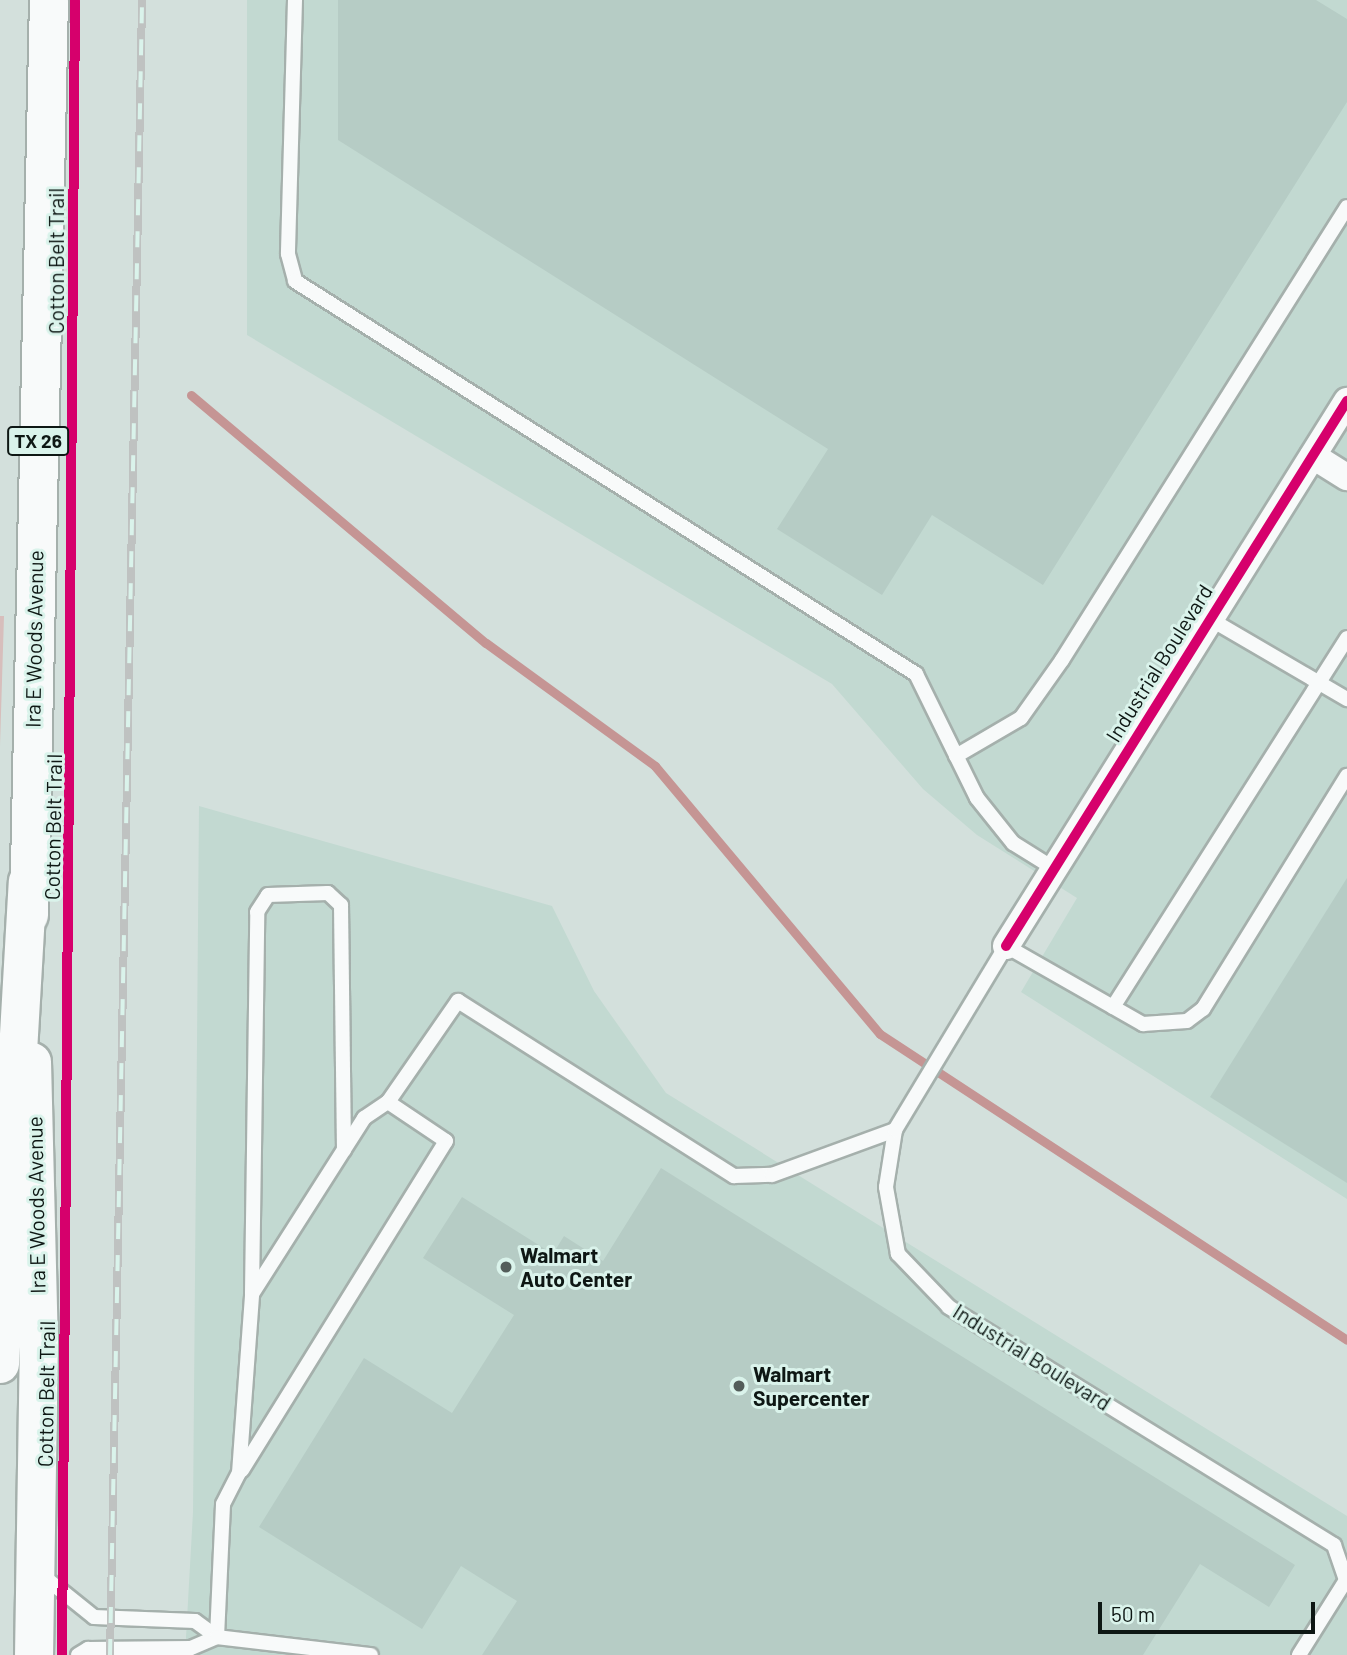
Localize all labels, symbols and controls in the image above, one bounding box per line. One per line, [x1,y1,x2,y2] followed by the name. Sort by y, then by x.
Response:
[43,188,69,334] street label: Cotton Belt Trail
[7,426,70,456] road number: TX 26
[20,550,48,728] street label: Ira E Woods Avenue
[1100,580,1218,746] street label: Industrial Boulevard
[39,754,67,900] street label: Cotton Belt Trail
[22,1116,50,1294] street label: Ira E Woods Avenue
[520,1242,632,1292] place label: Walmart Auto Center
[498,1259,514,1275] marker: Walmart Auto Center
[949,1298,1115,1416] street label: Industrial Boulevard
[32,1321,60,1467] street label: Cotton Belt Trail
[753,1361,869,1411] place label: Walmart Supercenter
[731,1378,747,1394] marker: Walmart Supercenter
[1102,1588,1319,1632] scale bar
[1111,1601,1155,1626] text: 50 m

